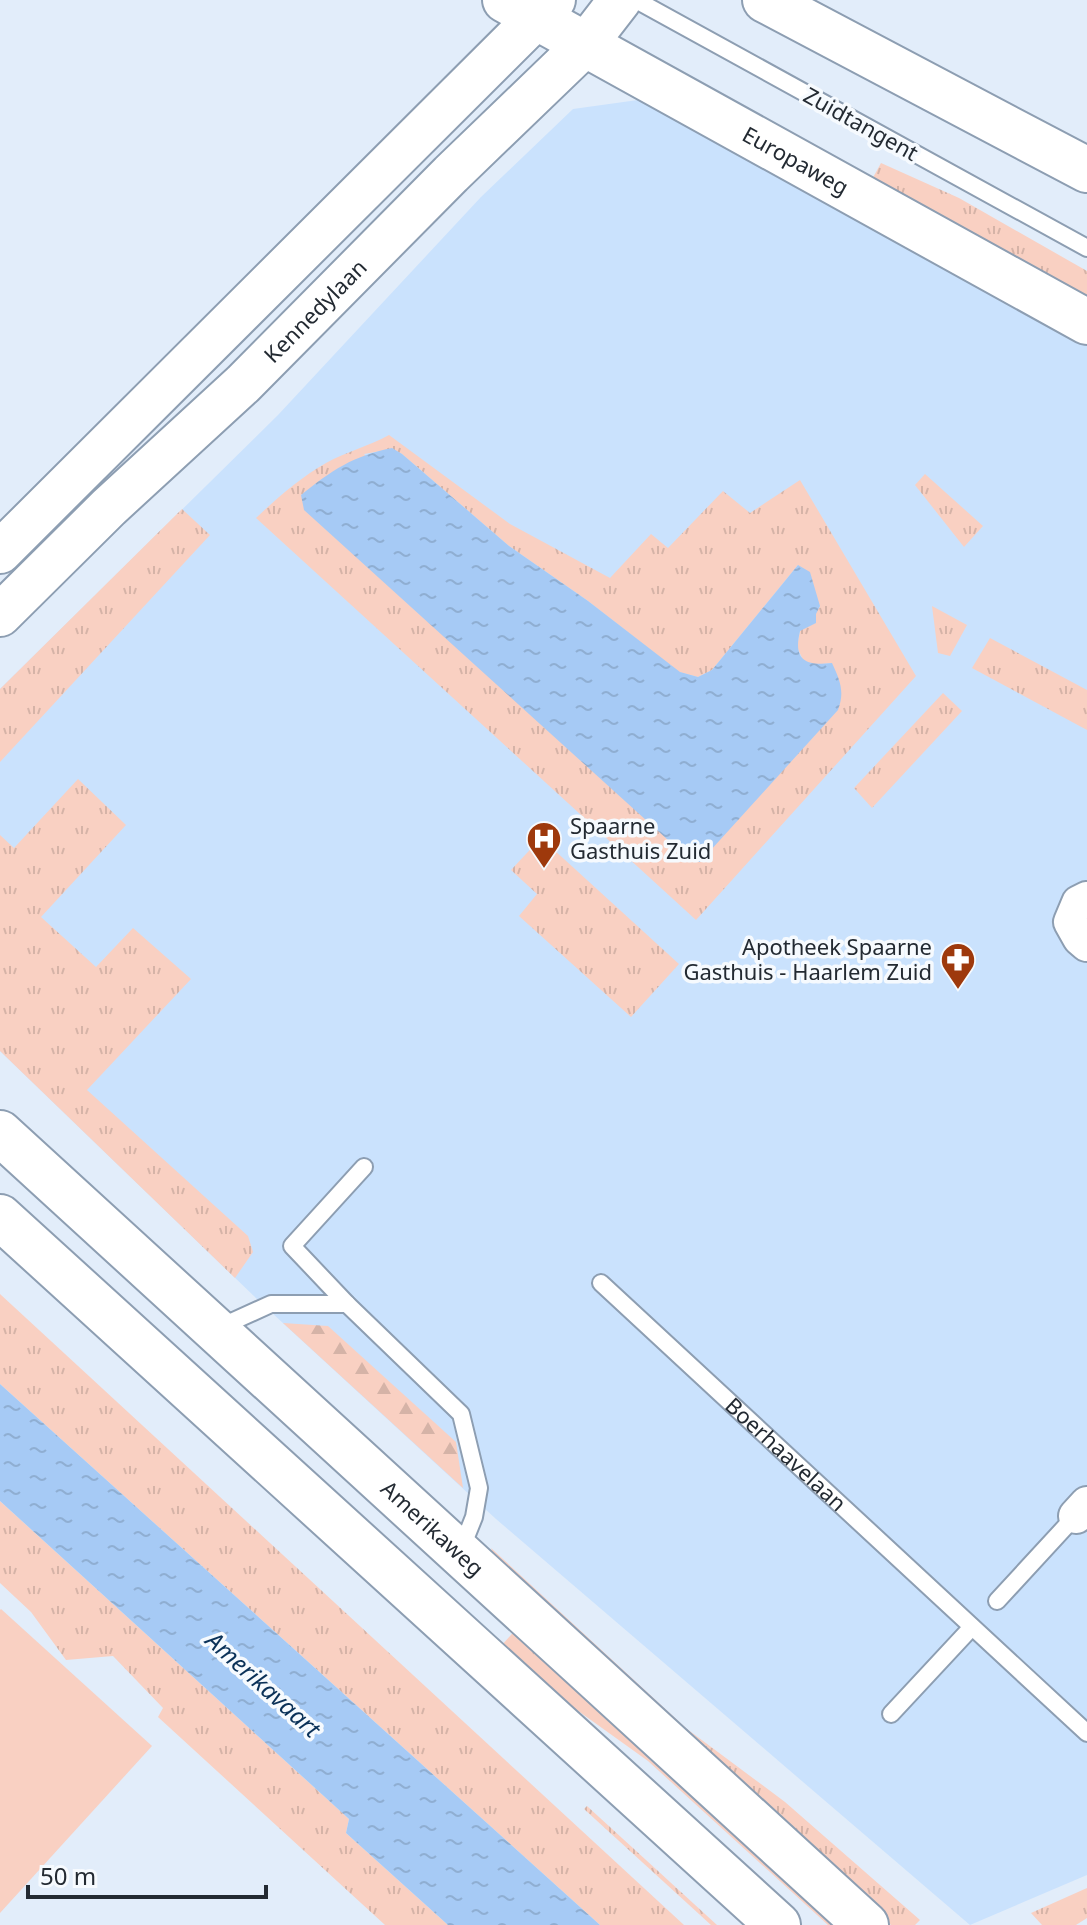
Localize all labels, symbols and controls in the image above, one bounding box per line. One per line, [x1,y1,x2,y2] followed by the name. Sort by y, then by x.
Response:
[799,79,924,167] street label: Zuidtangent
[738,118,854,201] street label: Europaweg
[257,252,372,369] street label: Kennedylaan
[570,810,711,865] place label: Spaarne Gasthuis Zuid
[525,820,563,870] hospital icon: Spaarne Gasthuis Zuid
[683,931,932,986] place label: Apotheek Spaarne Gasthuis - Haarlem Zuid
[939,941,977,991] pharmacy icon: Apotheek Spaarne Gasthuis - Haarlem Zuid
[720,1390,854,1517] street label: Boerhaavelaan
[375,1473,491,1582] street label: Amerikaweg
[198,1622,329,1745] water label: Amerikavaart
[28,1849,266,1899] scale bar
[40,1859,96,1892] text: 50 m

